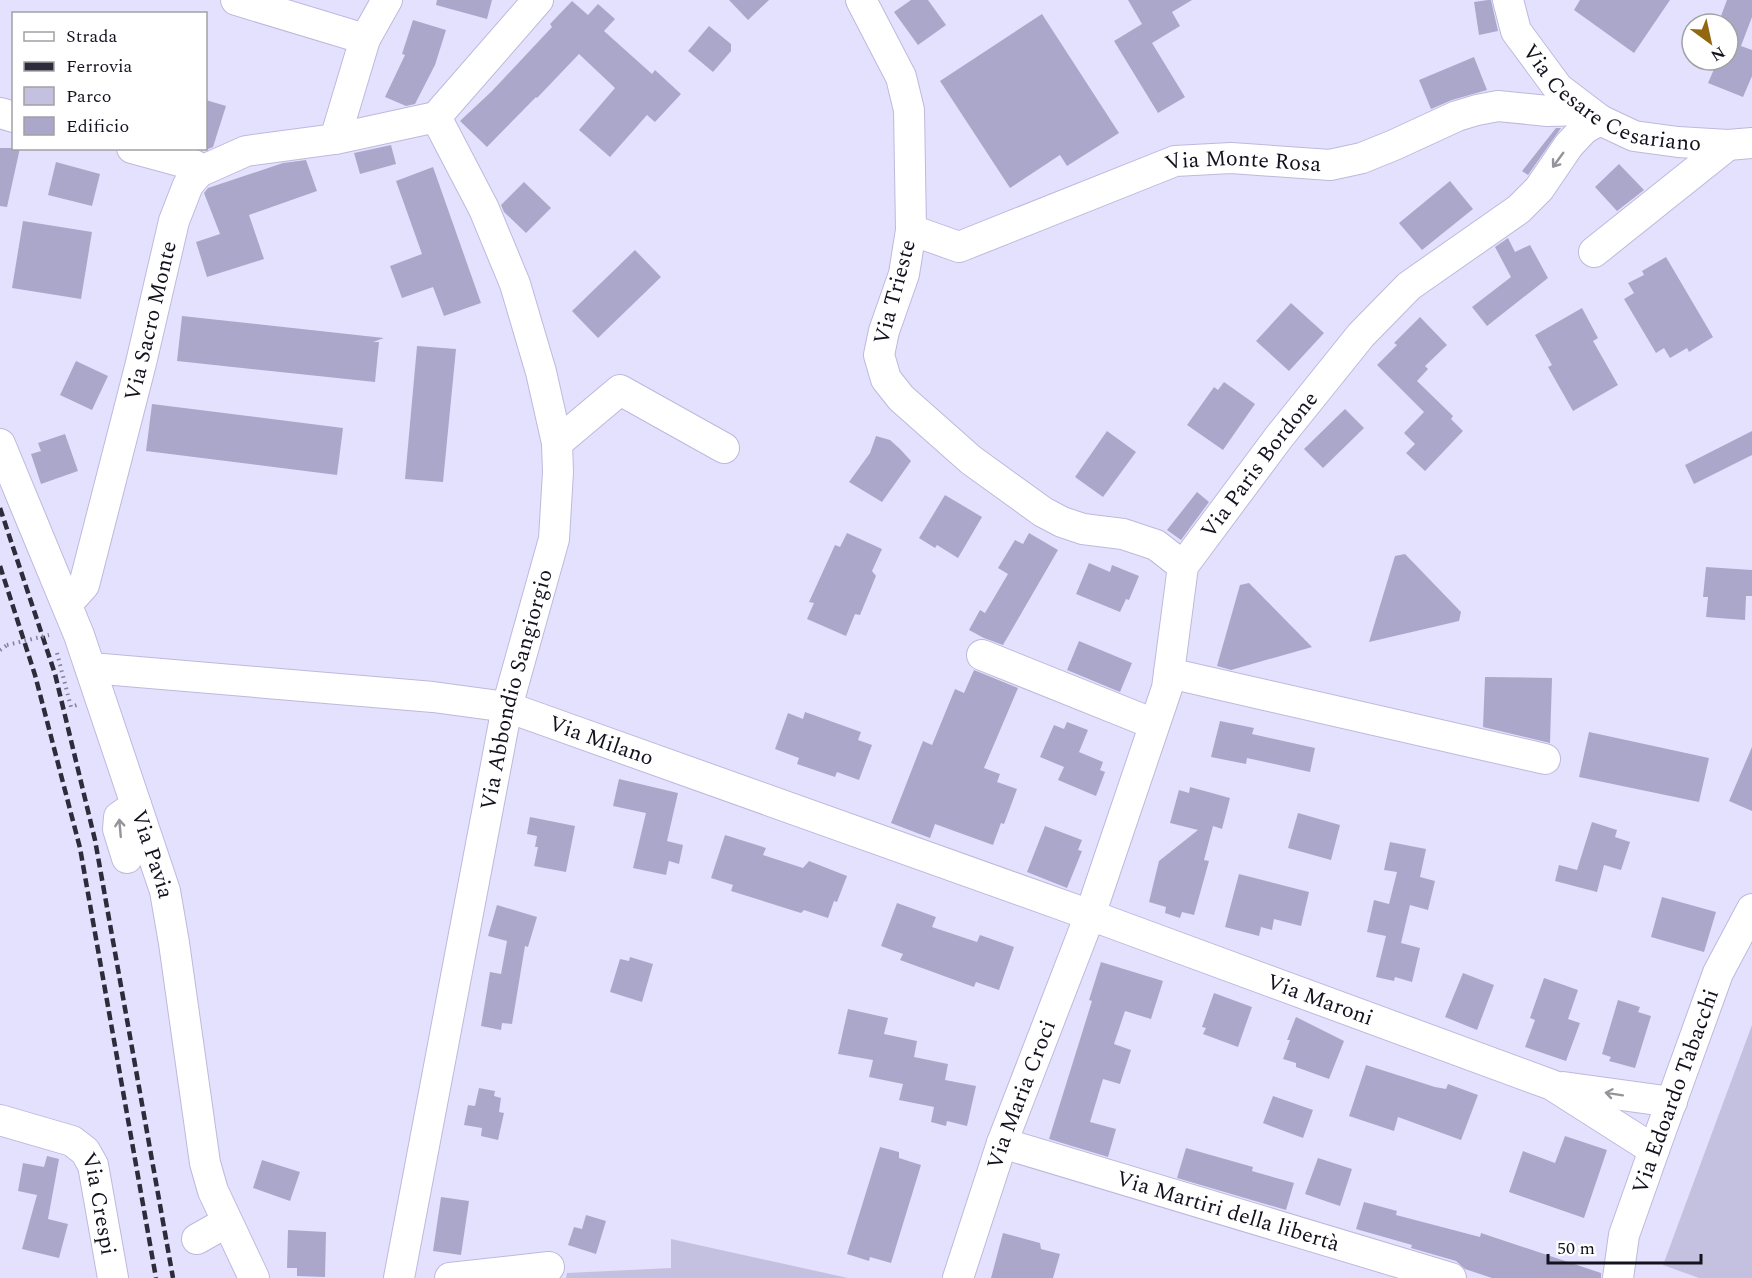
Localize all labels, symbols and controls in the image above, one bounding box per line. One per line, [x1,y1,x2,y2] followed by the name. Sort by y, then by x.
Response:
[12,12,207,150] legend
[1680,12,1740,72] north arrow
[66,23,117,50] text: Strada
[1514,37,1702,160] street label: Via Cesare Cesariano
[1706,40,1730,67] text: N
[66,53,133,80] text: Ferrovia
[66,83,111,110] text: Parco
[66,113,129,140] text: Edificio
[1160,141,1323,181] street label: Via Monte Rosa
[1552,151,1564,167] one-way arrow
[865,236,925,348] street label: Via Trieste
[115,238,185,404] street label: Via Sacro Monte
[1193,384,1326,545] street label: Via Paris Bordone
[471,565,561,813] street label: Via Abbondio Sangiorgio
[544,707,658,775] street label: Via Milano
[122,805,183,901] street label: Via Pavia
[114,818,125,838] one-way arrow
[1262,965,1378,1034] street label: Via Maroni
[1623,984,1727,1198] street label: Via Edoardo Tabacchi
[978,1015,1064,1173] street label: Via Maria Croci
[1605,1089,1625,1100] one-way arrow
[73,1146,125,1258] street label: Via Crespi
[1112,1162,1344,1260] street label: Via Martiri della libertà
[1548,1227,1701,1265] scale bar
[1557,1235,1595,1262] text: 50 m

